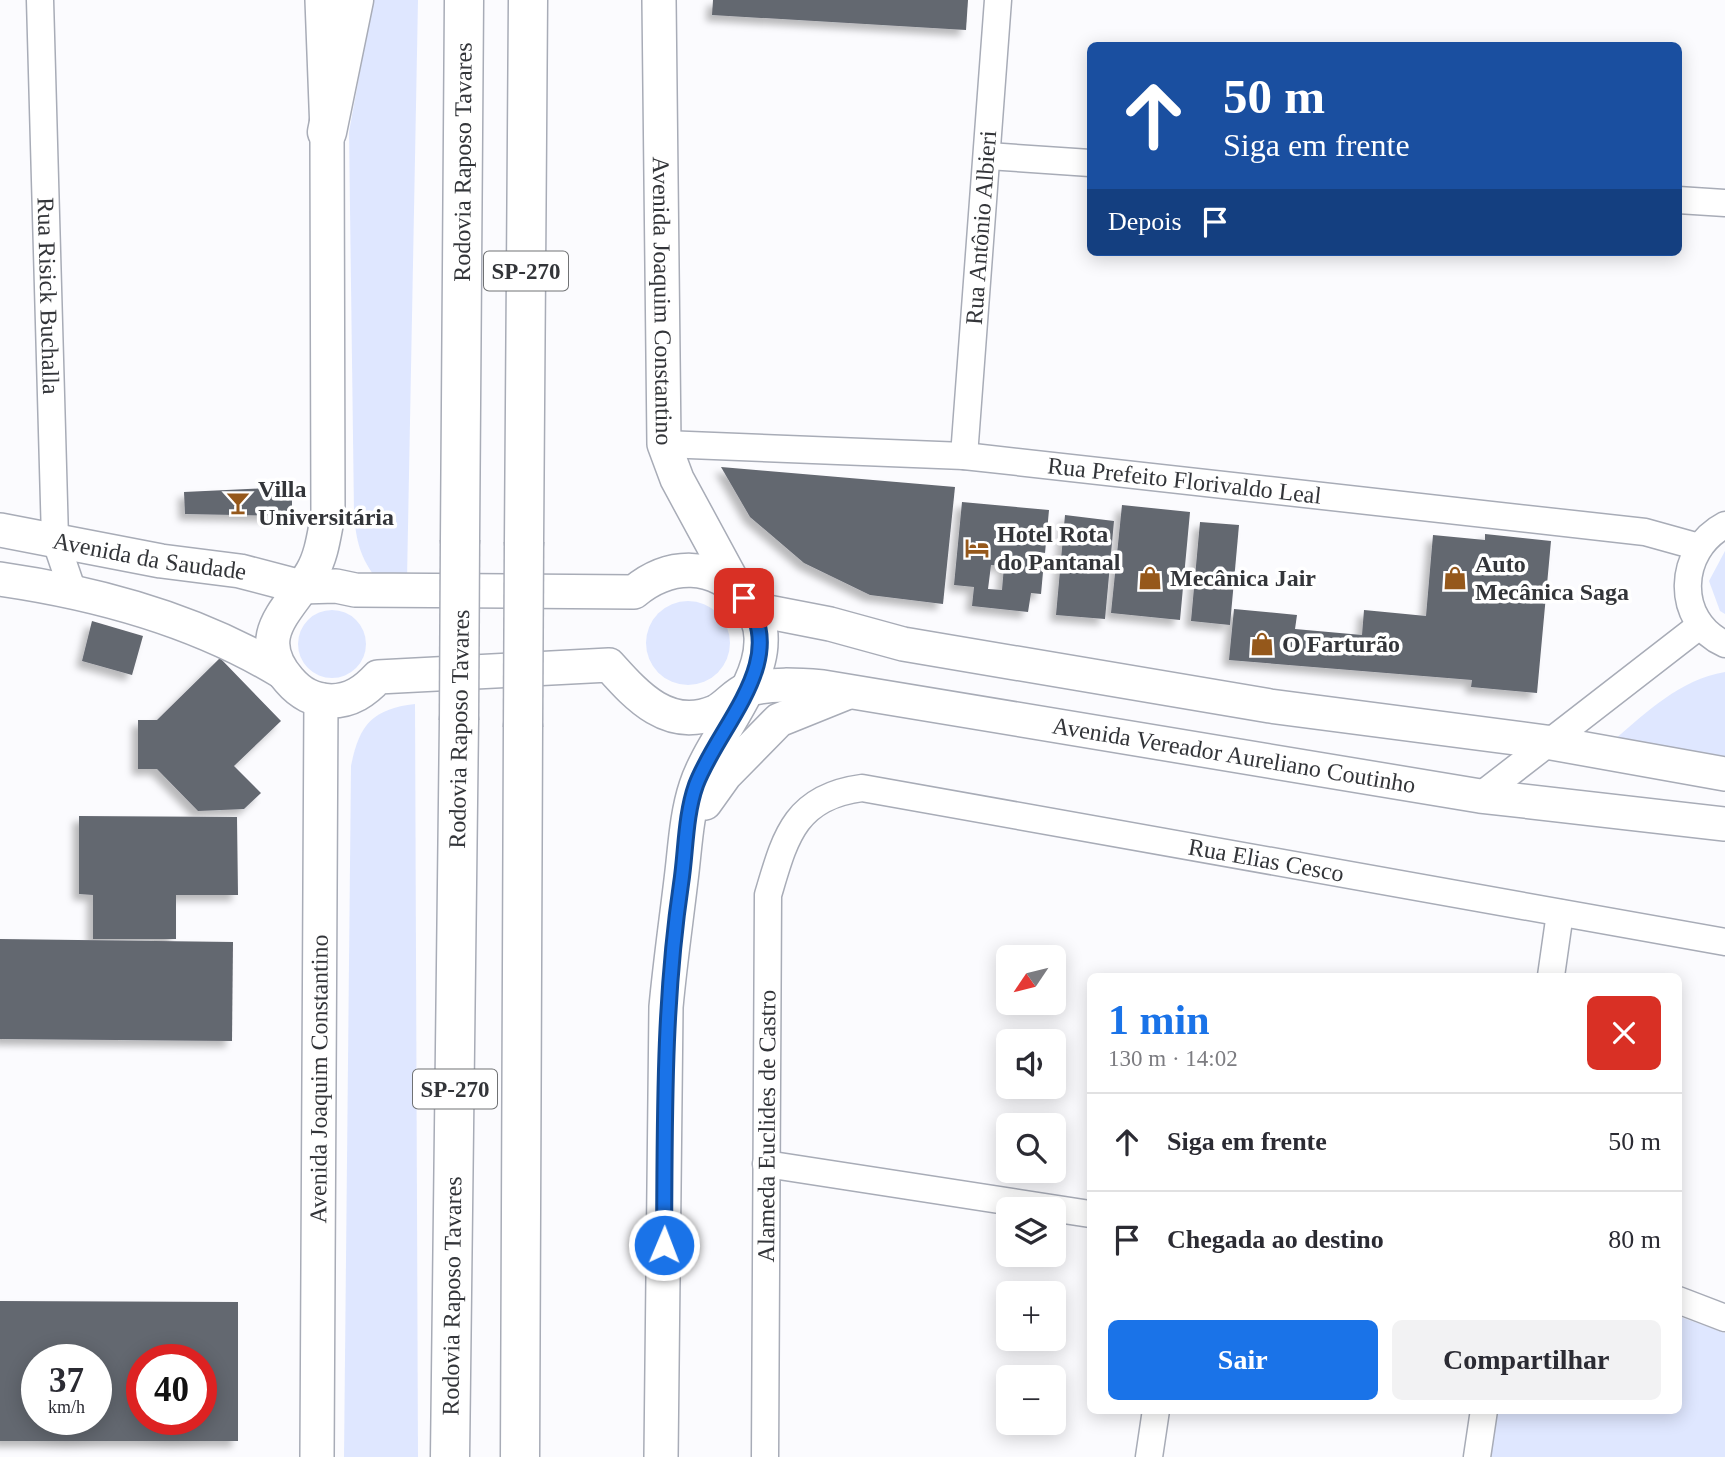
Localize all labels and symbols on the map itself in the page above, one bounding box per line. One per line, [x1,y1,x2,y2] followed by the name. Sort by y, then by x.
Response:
[449,42,477,282] street label: Rodovia Raposo Tavares
[961,129,1001,326] street label: Rua Antônio Albieri
[648,156,677,446] street label: Avenida Joaquim Constantino
[32,197,64,395] street label: Rua Risick Buchalla
[484,252,568,290] road number: SP-270
[1046,452,1323,509] street label: Rua Prefeito Florivaldo Leal
[258,476,394,530] place label: Villa Universitária
[224,489,252,517] bar icon: Villa Universitária
[997,521,1121,575] place label: Hotel Rota do Pantanal
[51,527,249,585] street label: Avenida da Saudade
[963,534,991,562] hotel icon: Hotel Rota do Pantanal
[1475,551,1629,605] place label: Auto Mecânica Saga
[1136,564,1164,592] shop icon: Mecânica Jair
[1441,564,1469,592] shop icon: Auto Mecânica Saga
[1170,565,1316,591] place label: Mecânica Jair
[714,568,774,628] pin
[444,609,474,849] street label: Rodovia Raposo Tavares
[1248,630,1276,658] shop icon: O Farturão
[1282,631,1400,657] place label: O Farturão
[1050,712,1417,798] street label: Avenida Vereador Aureliano Coutinho
[1186,833,1346,887] street label: Rua Elias Cesco
[305,934,333,1224] street label: Avenida Joaquim Constantino
[996,945,1066,1015] north arrow
[753,990,780,1262] street label: Alameda Euclides de Castro
[413,1070,497,1108] road number: SP-270
[438,1176,466,1416] street label: Rodovia Raposo Tavares
[627,1208,701,1282] position arrow
[126,1344,217,1435] speed limit sign: 40

